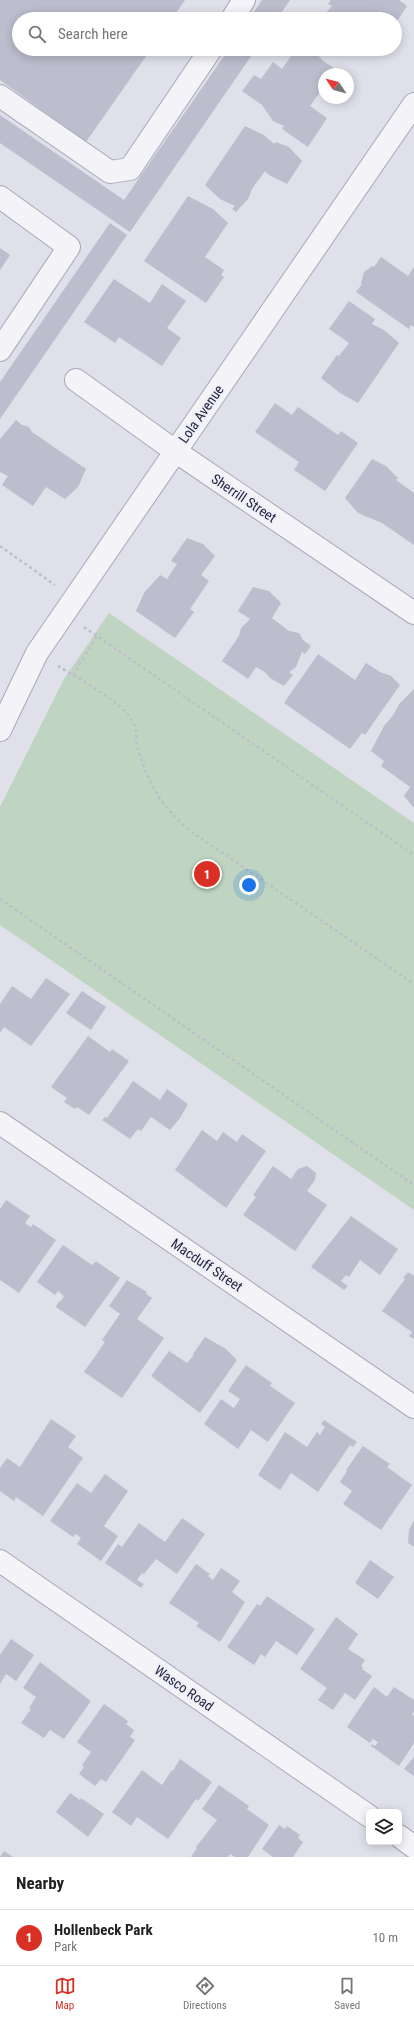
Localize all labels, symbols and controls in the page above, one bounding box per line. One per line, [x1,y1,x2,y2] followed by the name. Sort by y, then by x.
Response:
[12,12,402,56] search box
[26,23,48,45] icon: search
[58,25,128,43] text: Search here
[318,68,354,104] north arrow
[175,382,227,446] street label: Lola Avenue
[209,470,279,526] street label: Sherrill Street
[194,859,220,889] pin: 1
[239,875,259,895] your location
[168,1235,246,1295] street label: Macduff Street
[151,1662,217,1714] street label: Wasco Road
[366,1809,402,1845] map controls
[366,1809,402,1845] button: layers
[16,1873,64,1893] text: Nearby
[54,1921,153,1939] text: Hollenbeck Park
[26,1930,32,1945] text: 1
[372,1930,398,1945] text: 10 m
[54,1939,77,1954] text: Park
[54,1975,76,2012] tab: Map
[183,1975,227,2012] tab: Directions
[334,1975,360,2012] tab: Saved

